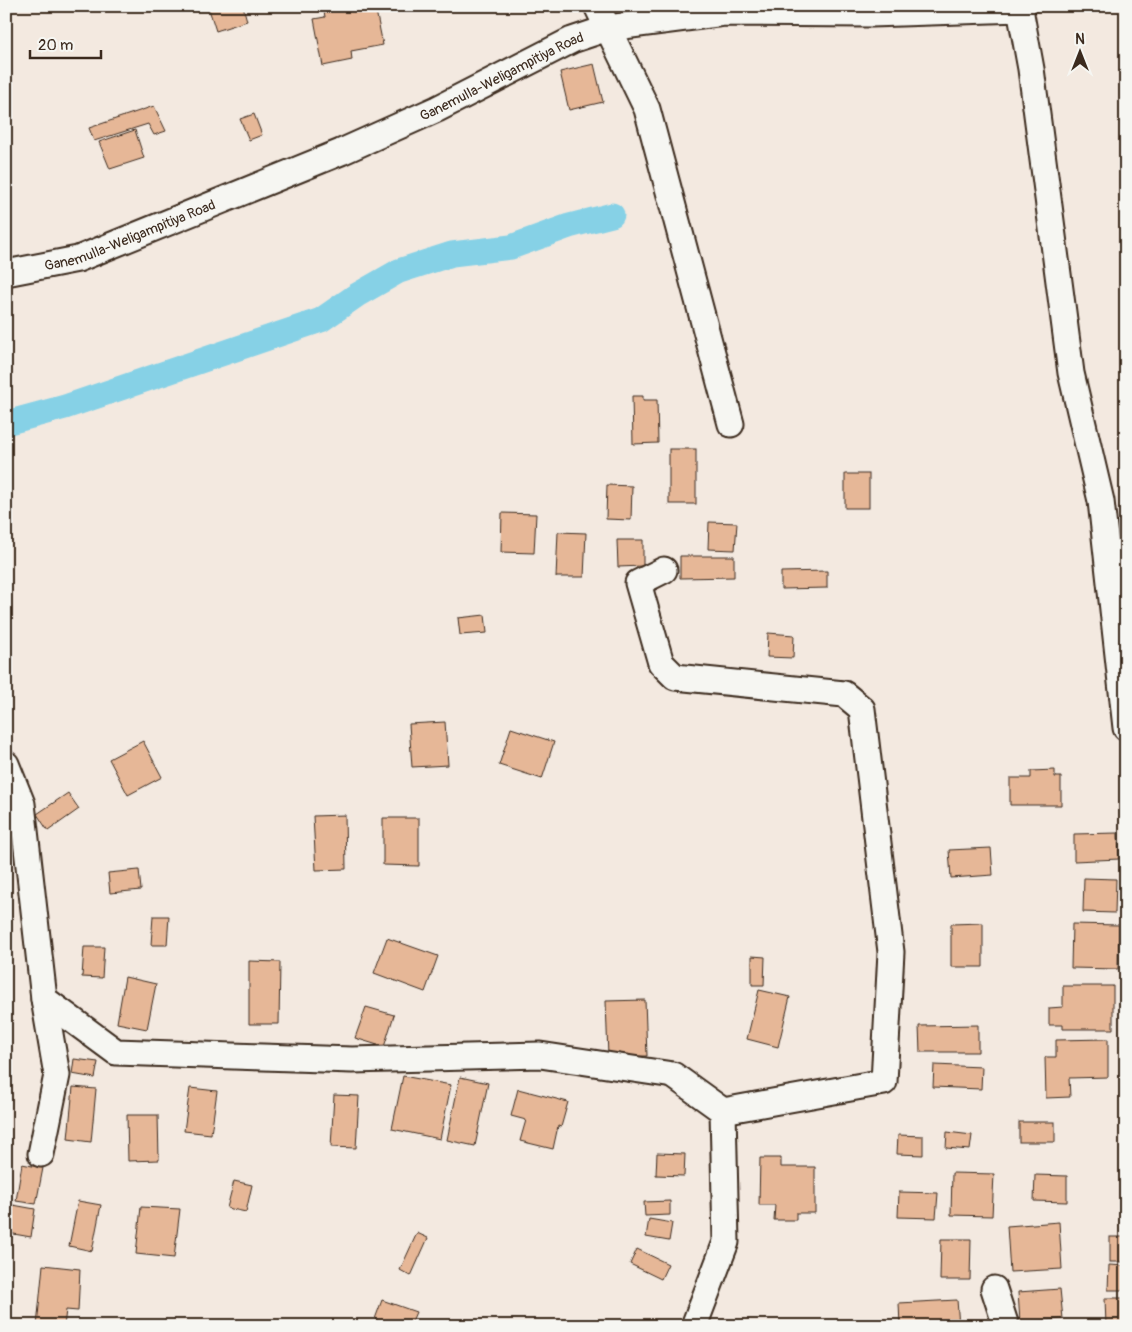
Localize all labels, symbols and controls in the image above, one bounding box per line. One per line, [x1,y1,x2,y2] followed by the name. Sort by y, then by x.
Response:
[30,28,101,60] scale bar
[1054,28,1104,78] north arrow
[417,29,586,125] street label: Ganemulla-Weligampitiya Road
[1075,31,1085,48] text: N
[38,36,73,55] text: 20 m
[43,196,218,274] street label: Ganemulla-Weligampitiya Road

